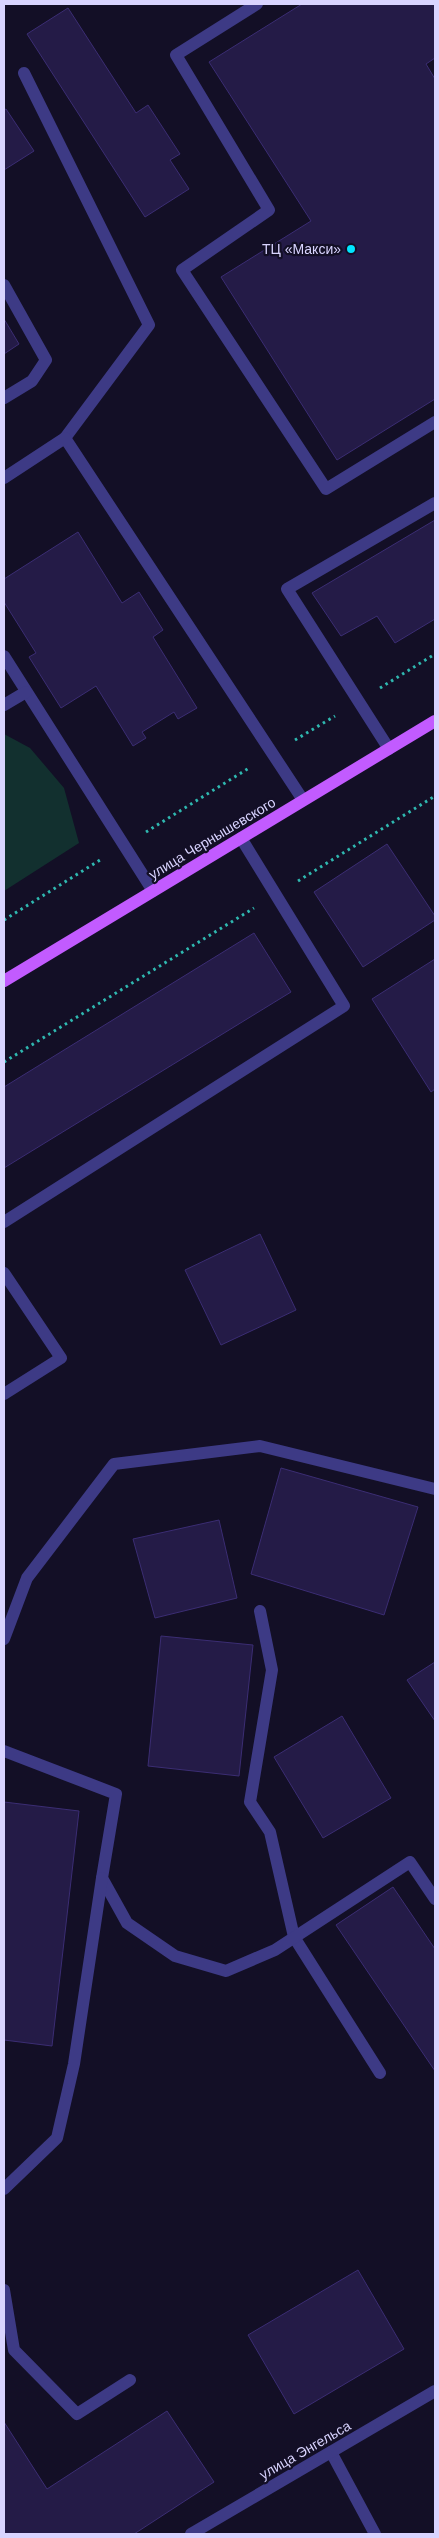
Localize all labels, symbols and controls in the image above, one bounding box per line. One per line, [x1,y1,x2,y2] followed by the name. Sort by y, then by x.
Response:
[262,241,341,257] place label: ТЦ «Макси»
[345,243,357,255] marker: ТЦ «Макси»
[146,794,278,882] street label: улица Чернышевского
[257,2417,354,2483] street label: улица Энгельса

